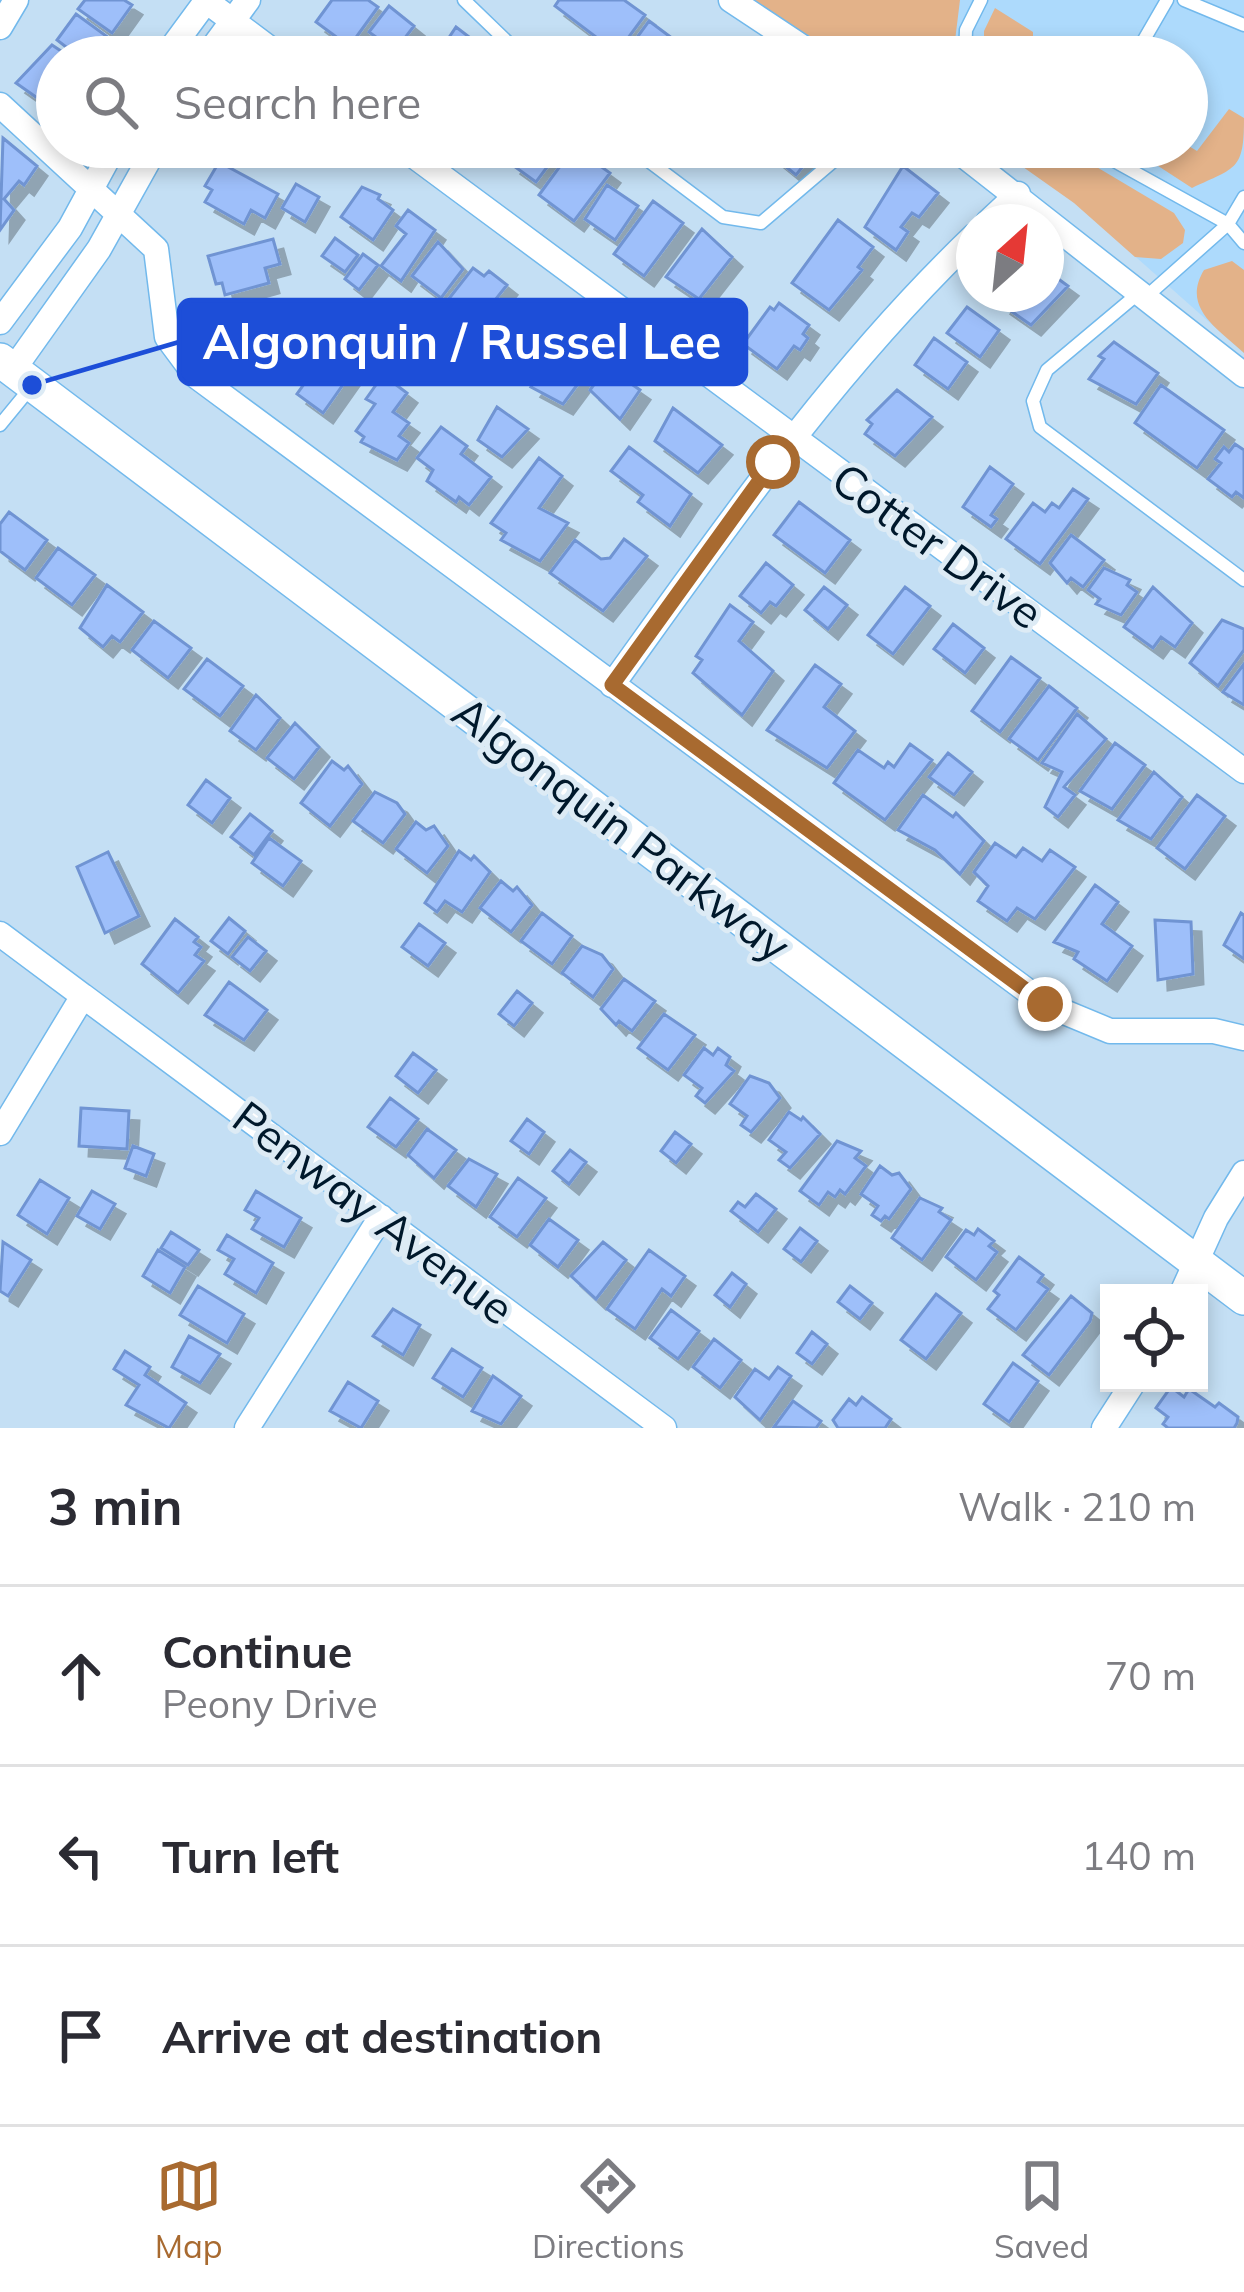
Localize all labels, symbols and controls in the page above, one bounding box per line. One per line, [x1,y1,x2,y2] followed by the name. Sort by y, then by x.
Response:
[36,36,1208,168] search box
[78,69,144,135] icon: search
[174,74,421,130] text: Search here
[956,204,1064,312] north arrow
[179,300,746,384] callout: Algonquin / Russel Lee
[203,311,721,371] text: Algonquin / Russel Lee
[746,435,800,489] route start
[822,450,1054,640] street label: Cotter Drive
[442,683,802,973] street label: Algonquin Parkway
[1018,977,1072,1031] route end
[223,1088,525,1336] street label: Penway Avenue
[1100,1284,1208,1392] map controls
[1100,1284,1208,1392] button: locate
[48,1474,183,1538] text: 3 min
[958,1482,1196,1531] text: Walk · 210 m
[162,1623,352,1679] text: Continue
[48,1643,114,1709] icon: ahead
[1105,1651,1196,1700] text: 70 m
[162,1679,378,1728] text: Peony Drive
[48,1823,114,1889] icon: left
[162,1828,339,1884] text: Turn left
[1081,1831,1196,1880] text: 140 m
[48,2003,114,2069] icon: arrive
[162,2008,602,2064] text: Arrive at destination
[155,2153,223,2266] tab: Map
[532,2153,685,2266] tab: Directions
[994,2153,1089,2266] tab: Saved

